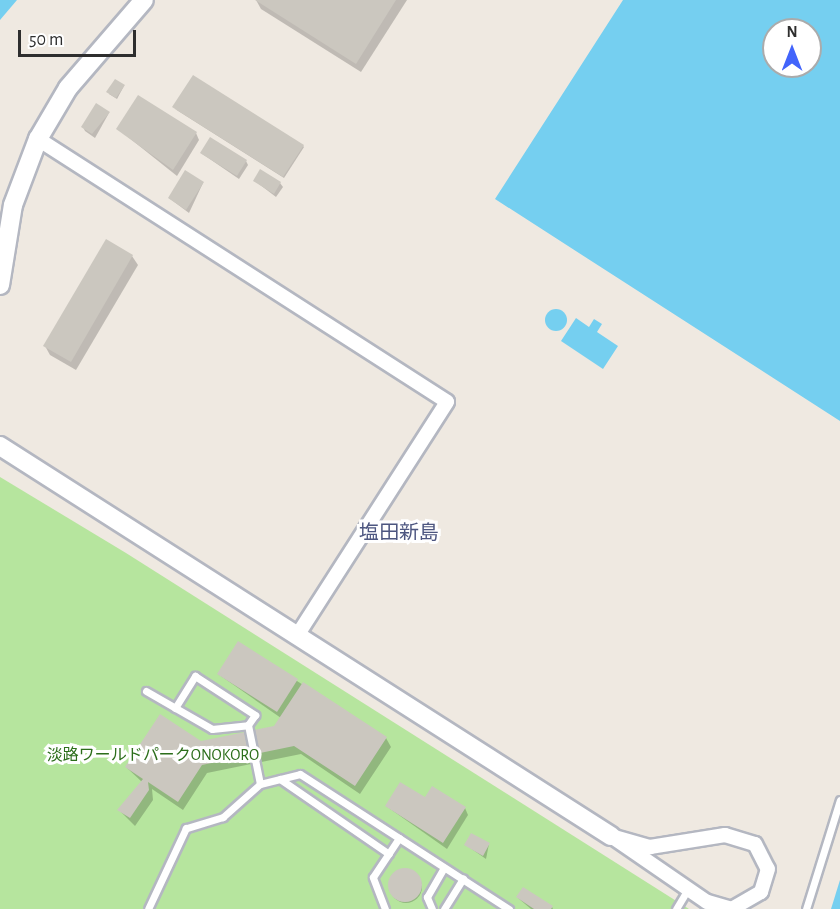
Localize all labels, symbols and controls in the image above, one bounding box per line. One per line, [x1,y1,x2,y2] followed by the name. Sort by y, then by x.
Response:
[21,18,140,56] scale bar
[762,18,822,78] north arrow
[786,24,798,40] text: N
[29,31,63,49] text: 50 m
[359,521,439,545] district label: 塩田新島
[47,745,259,765] park label: 淡路ワールドパークONOKORO

